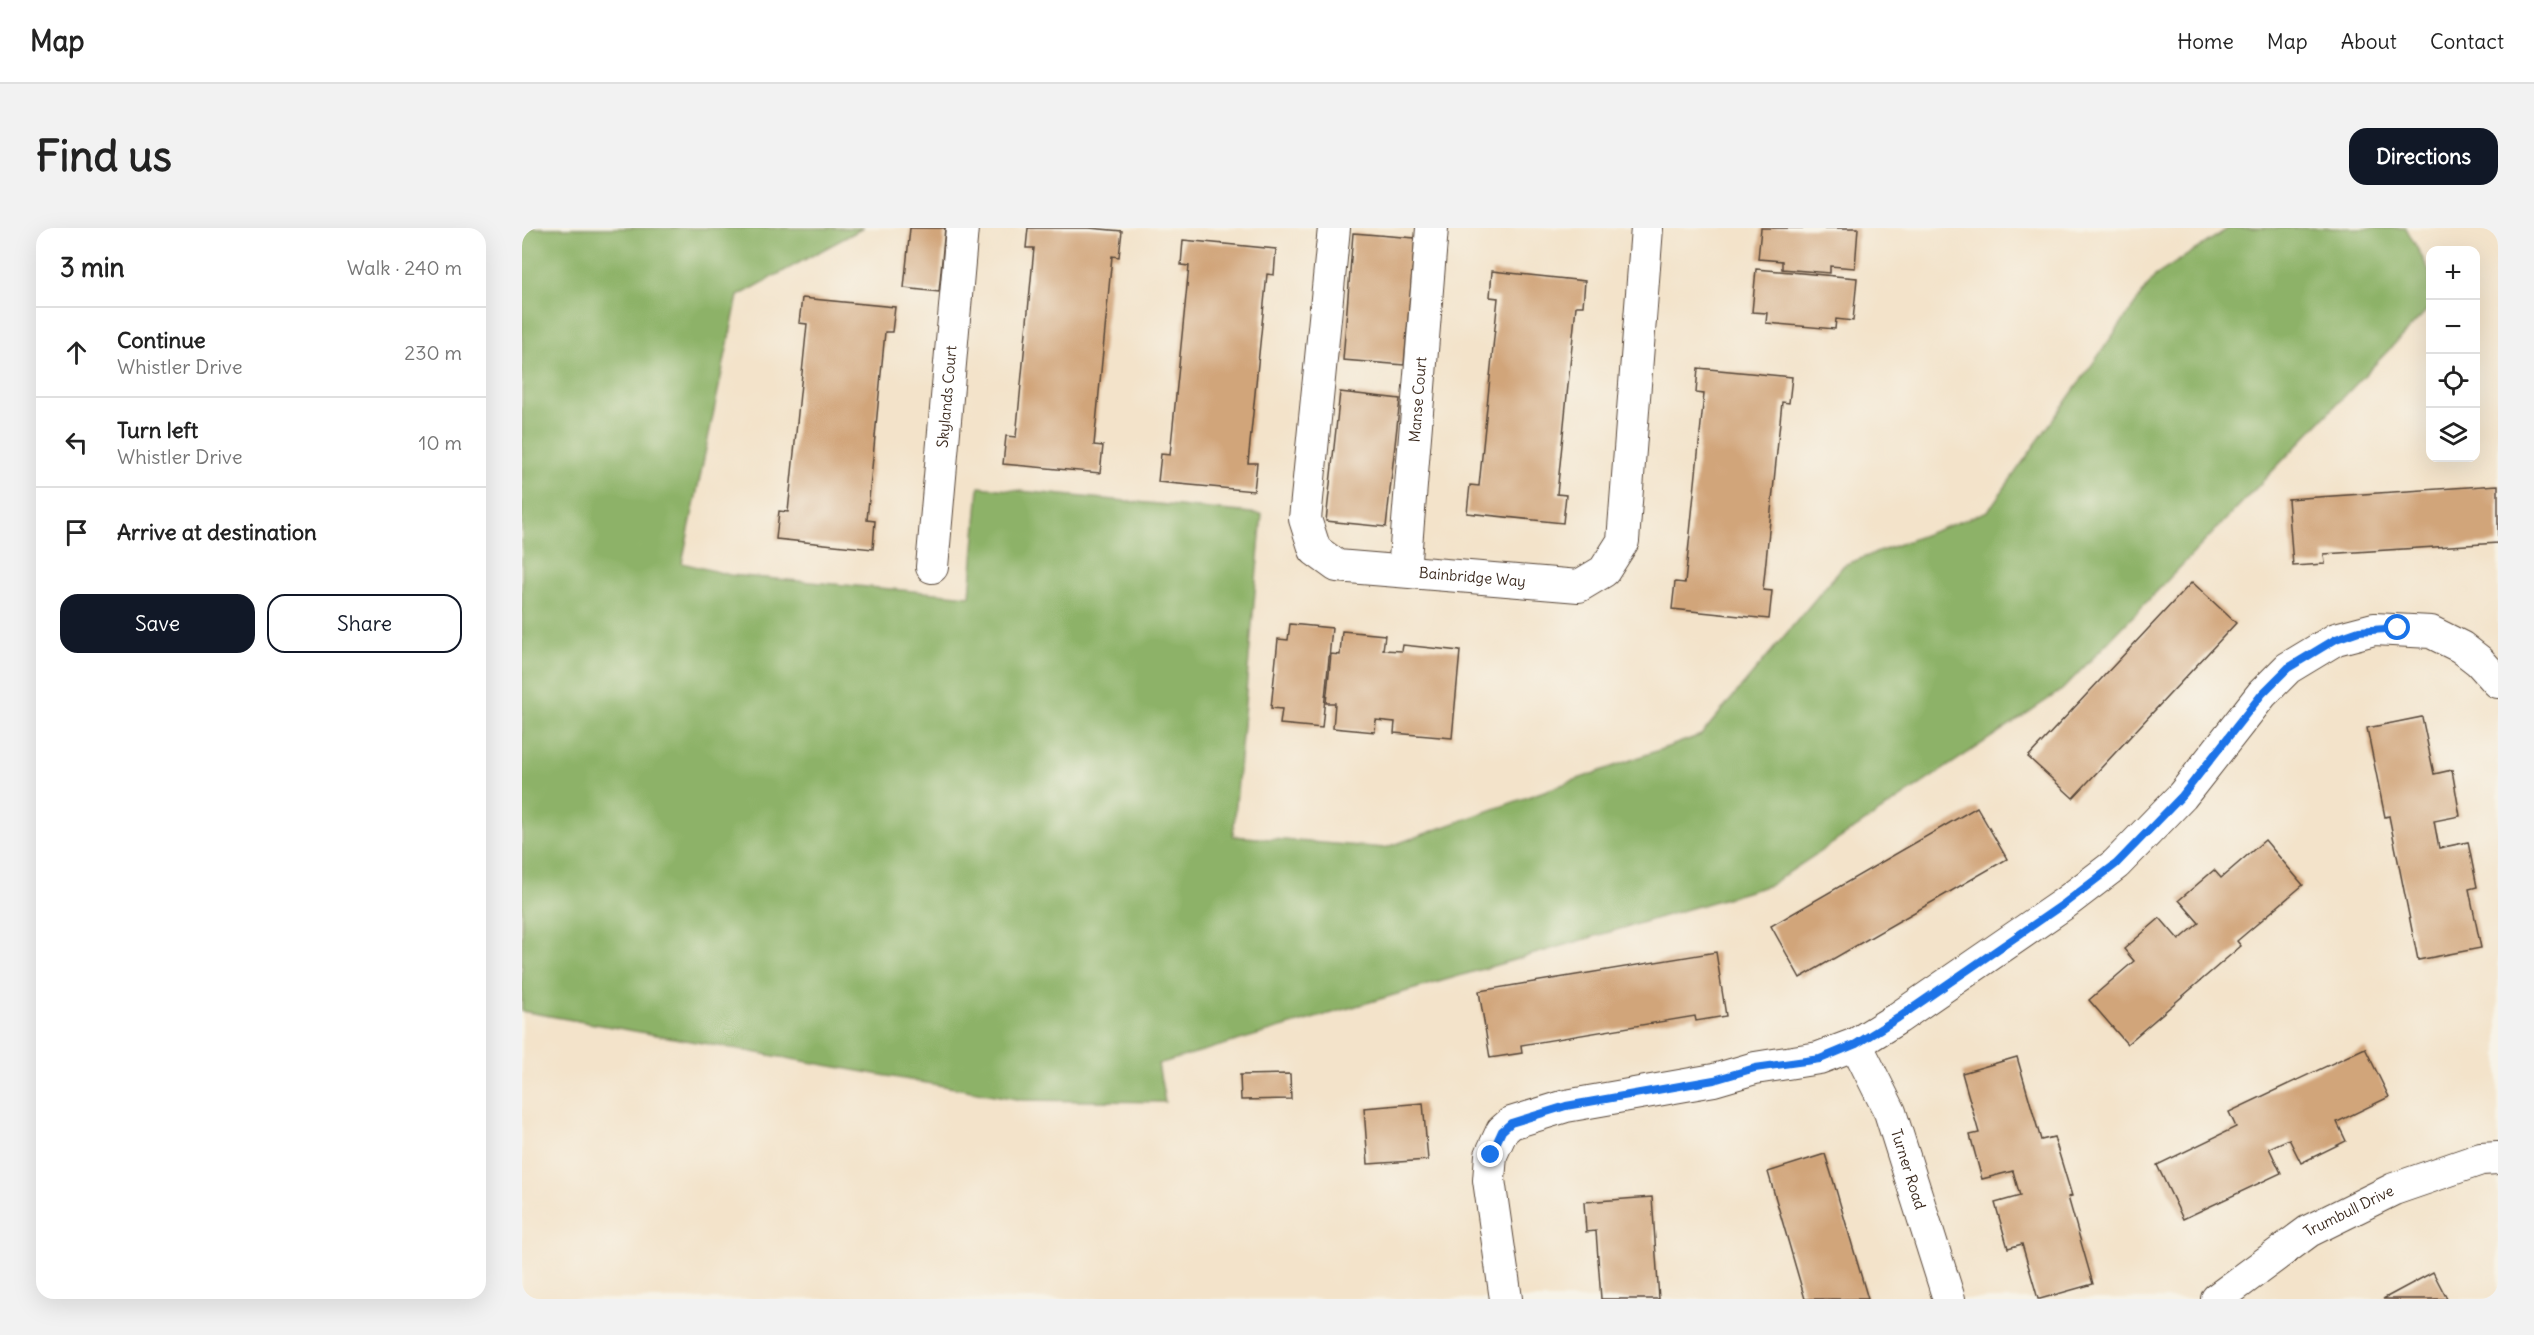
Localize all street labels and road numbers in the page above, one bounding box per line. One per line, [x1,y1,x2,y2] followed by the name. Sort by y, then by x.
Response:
[933,345,961,449] street label: Skylands Court
[1405,356,1430,443] street label: Manse Court
[1418,563,1527,591] street label: Bainbridge Way
[1887,1126,1930,1212] street label: Turner Road
[2300,1181,2397,1241] street label: Trumbull Drive

